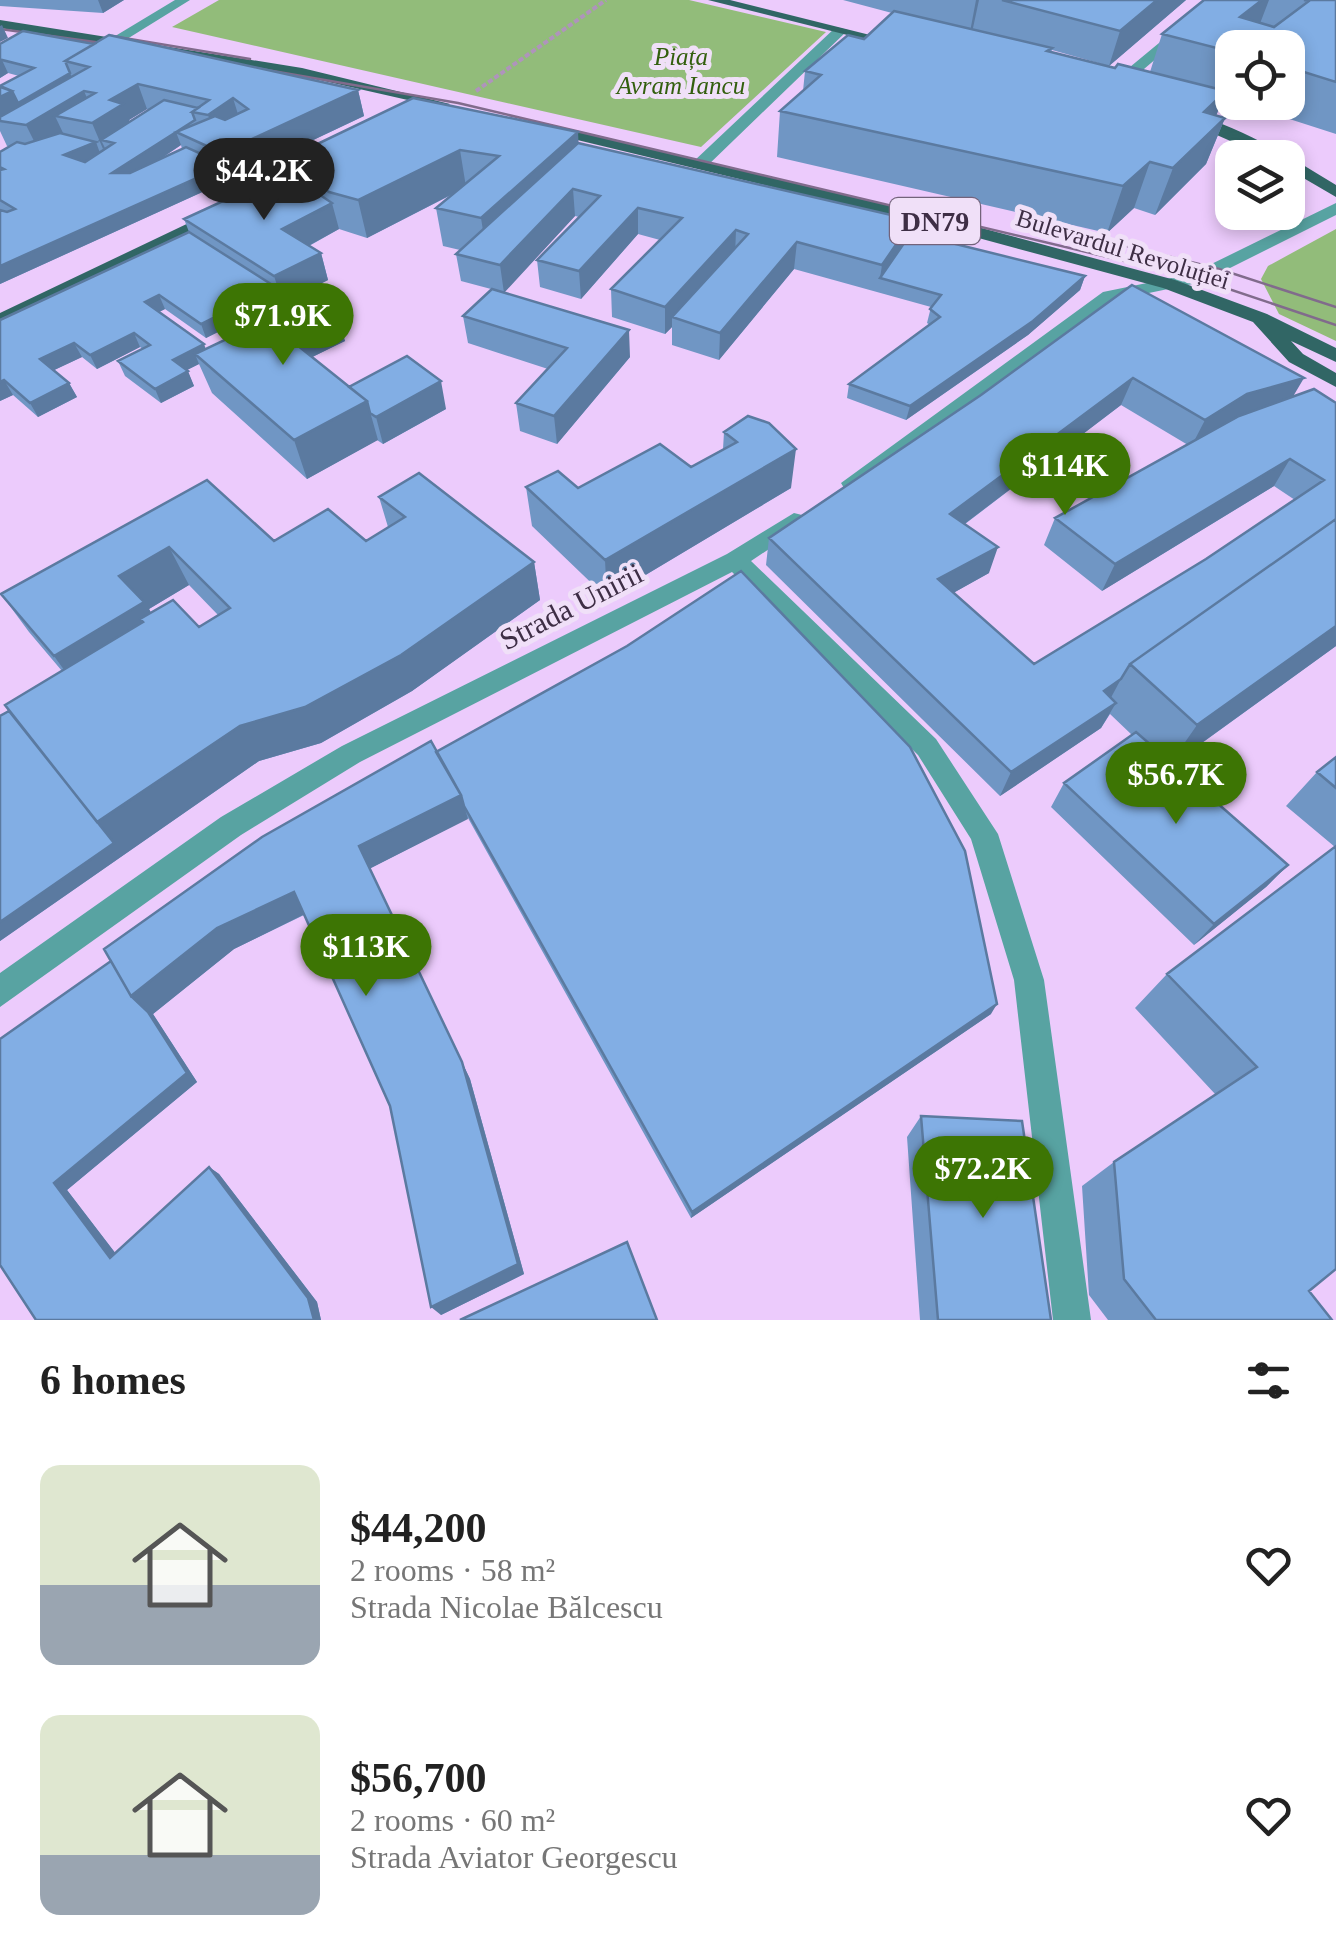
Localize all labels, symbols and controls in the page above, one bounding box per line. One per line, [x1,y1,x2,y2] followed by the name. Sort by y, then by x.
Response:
[1215,30,1305,230] map controls
[1215,30,1305,120] button: locate
[615,43,745,99] park label: Piața Avram Iancu
[183,138,345,223] pin: $44.2K
[1215,140,1305,230] button: layers
[216,152,312,188] text: $44.2K
[890,198,980,244] road number: DN79
[1013,204,1233,295] street label: Bulevardul Revoluției
[202,283,364,368] pin: $71.9K
[235,297,331,333] text: $71.9K
[995,433,1135,518] pin: $114K
[1021,447,1109,483] text: $114K
[494,556,648,656] street label: Strada Unirii
[1095,742,1257,827] pin: $56.7K
[1128,756,1224,792] text: $56.7K
[296,914,436,999] pin: $113K
[322,928,410,964] text: $113K
[902,1136,1064,1221] pin: $72.2K
[935,1150,1031,1186] text: $72.2K
[1241,1353,1296,1408] icon: filters
[40,1357,186,1403] text: 6 homes
[120,1505,240,1625] icon: home
[350,1505,487,1551] text: $44,200
[1241,1538,1296,1593] icon: heart
[350,1552,555,1588] text: 2 rooms · 58 m²
[350,1589,663,1625] text: Strada Nicolae Bălcescu
[120,1755,240,1875] icon: home
[350,1755,487,1801] text: $56,700
[1241,1788,1296,1843] icon: heart
[350,1802,555,1838] text: 2 rooms · 60 m²
[350,1839,678,1875] text: Strada Aviator Georgescu

